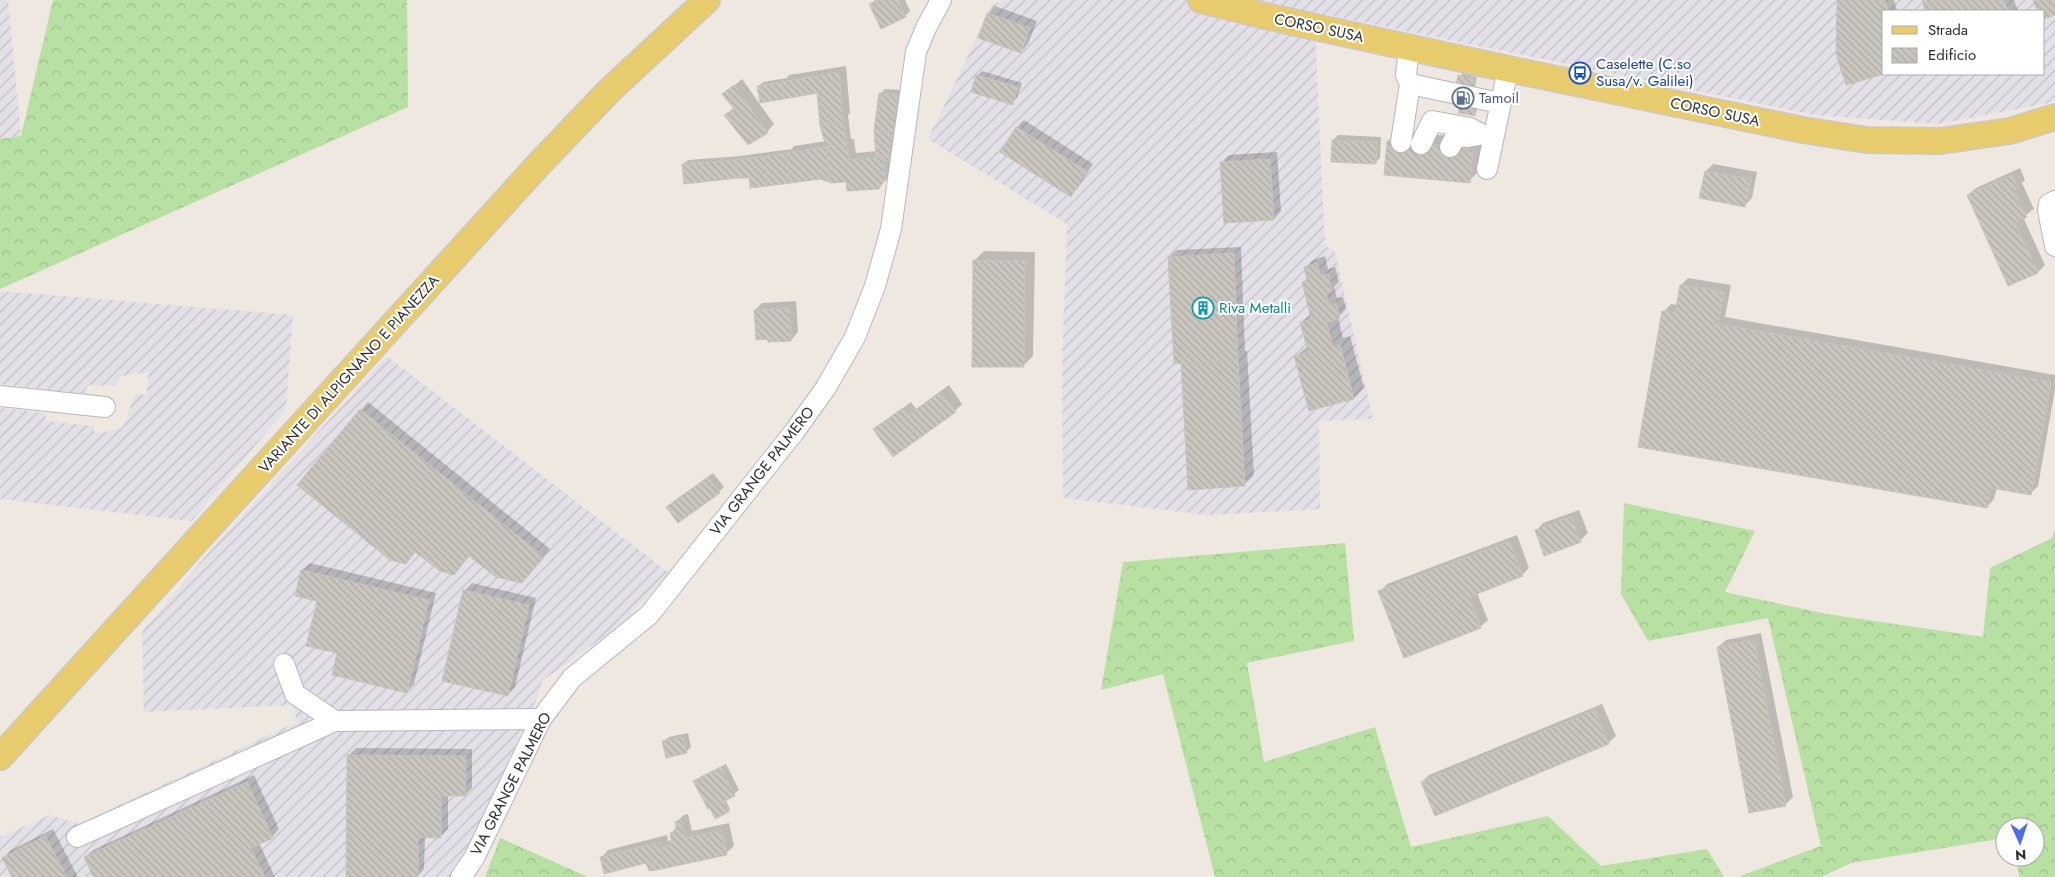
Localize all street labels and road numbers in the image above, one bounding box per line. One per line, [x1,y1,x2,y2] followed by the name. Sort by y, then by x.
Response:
[1272,8,1366,48] street label: CORSO SUSA
[1668,92,1762,132] street label: CORSO SUSA
[254,270,444,478] street label: VARIANTE DI ALPIGNANO E PIANEZZA
[705,402,820,540] street label: VIA GRANGE PALMERO
[465,708,557,860] street label: VIA GRANGE PALMERO

